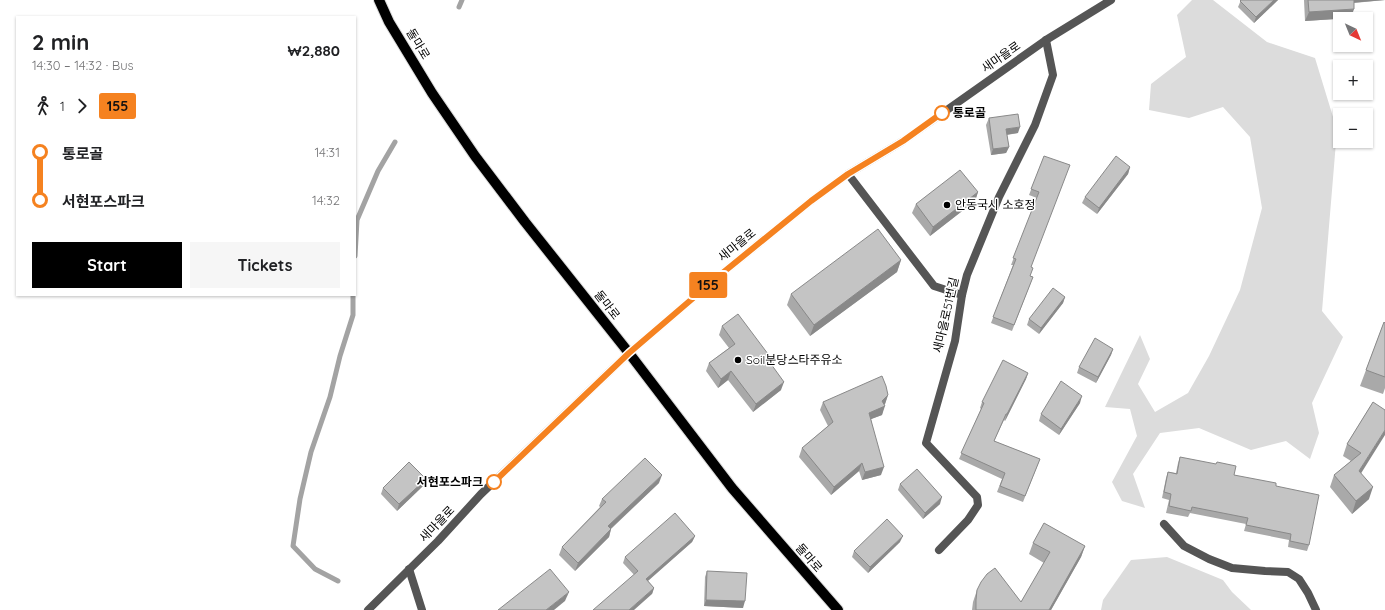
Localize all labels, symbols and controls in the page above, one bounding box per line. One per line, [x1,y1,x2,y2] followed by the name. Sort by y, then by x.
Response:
[1333,12,1373,52] north arrow
[1333,12,1373,148] map controls
[403,26,433,62] street label: 돌마로
[32,28,89,56] text: 2 min
[978,38,1023,75] street label: 새마을로
[288,41,340,60] text: ₩2,880
[32,57,134,73] text: 14:30 – 14:32 · Bus
[1333,60,1373,100] button: +
[32,95,54,117] icon: walk
[71,95,93,117] icon: forward
[107,97,128,115] text: 155
[60,98,65,114] text: 1
[934,105,950,121] marker: 통로골
[953,105,986,120] place label: 통로골
[1333,108,1373,148] button: −
[62,144,103,163] text: 통로골
[314,144,340,160] text: 14:31
[62,192,145,211] text: 서현포스파크
[312,192,340,208] text: 14:32
[955,197,1036,212] place label: 안동국시 소호정
[942,200,952,210] marker: 안동국시 소호정
[715,225,759,264] street label: 새마을로
[32,242,182,288] button: Start
[190,242,340,288] button: Tickets
[685,272,731,298] line badge: 155
[697,276,719,294] text: 155
[930,276,962,354] street label: 새마을로51번길
[591,287,624,322] street label: 돌마로
[746,352,843,367] place label: Soil분당스타주유소
[733,355,743,365] marker: Soil분당스타주유소
[417,474,483,489] place label: 서현포스파크
[486,474,502,490] marker: 서현포스파크
[416,503,457,545] street label: 새마을로
[793,540,826,575] street label: 돌마로

